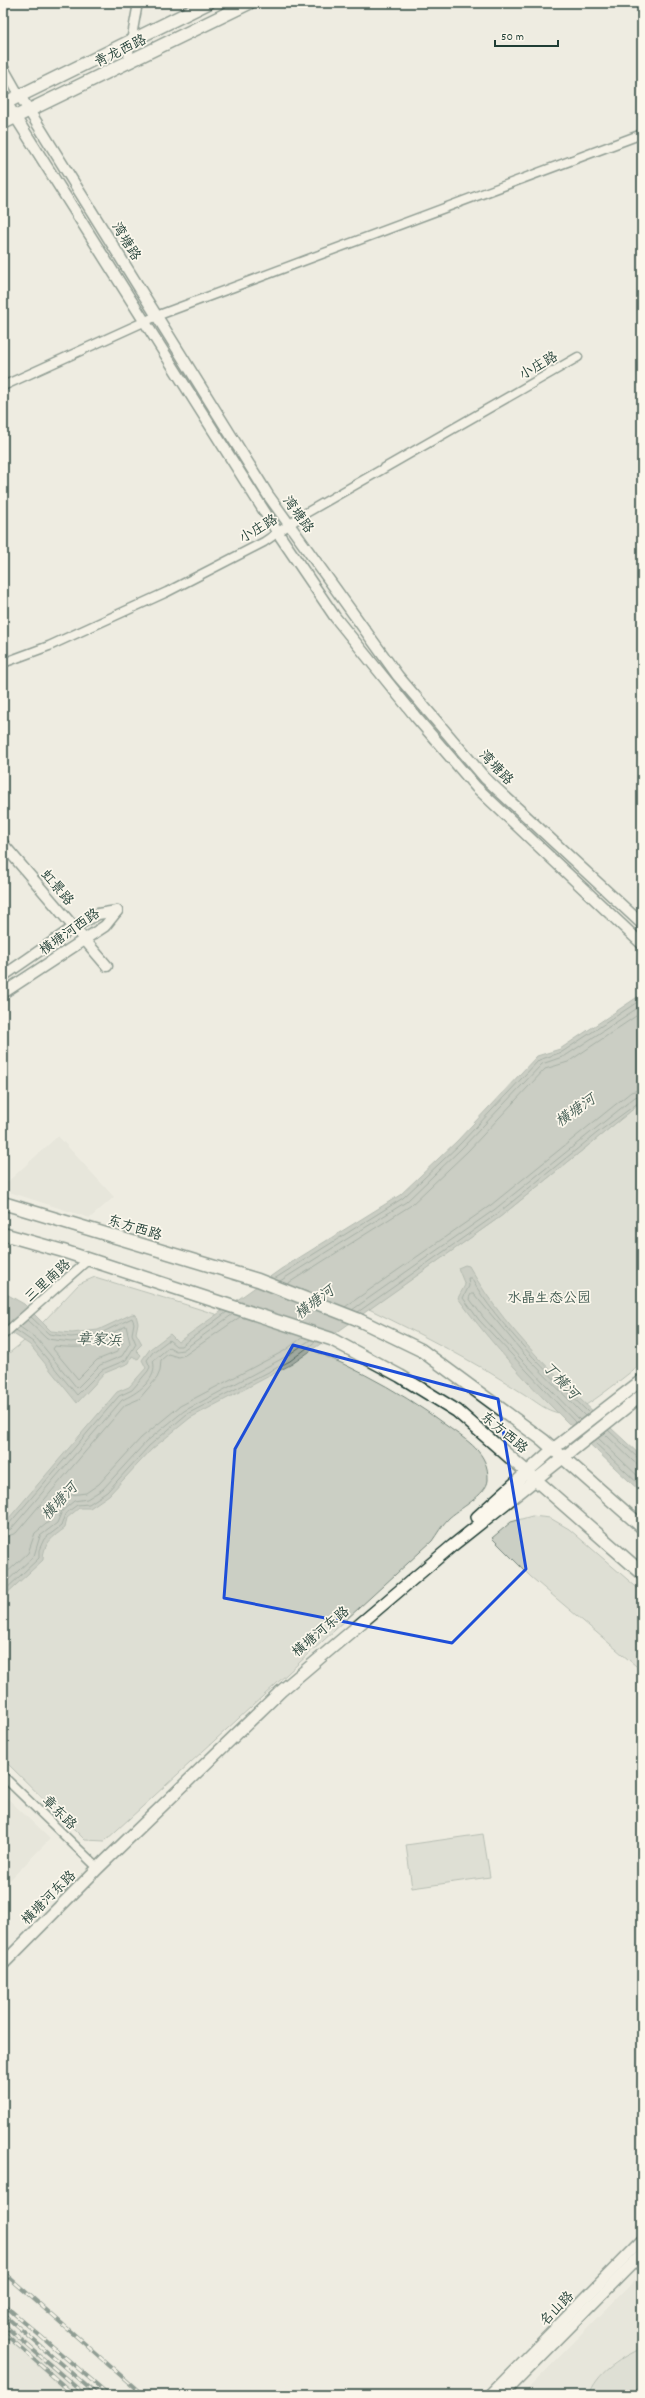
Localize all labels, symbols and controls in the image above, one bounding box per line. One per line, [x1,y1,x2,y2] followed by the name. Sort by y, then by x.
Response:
[495,22,558,48] scale bar
[501,29,524,46] text: 50 m
[91,31,150,73] street label: 青龙西路
[106,219,145,265] street label: 湾塘路
[516,348,562,386] street label: 小庄路
[277,492,318,538] street label: 湾塘路
[236,510,282,549] street label: 小庄路
[474,746,517,790] street label: 湾塘路
[35,866,78,911] street label: 虹景路
[36,904,105,961] street label: 横塘河西路
[551,1088,603,1134] water label: 横塘河
[105,1211,164,1247] street label: 东方西路
[21,1255,76,1308] street label: 三里南路
[291,1279,342,1326] water label: 横塘河
[507,1289,591,1309] park label: 水晶生态公园
[76,1329,123,1353] water label: 章家浜
[536,1357,585,1408] water label: 丁横河
[476,1408,532,1459] street label: 东方西路
[37,1476,86,1526] water label: 横塘河
[288,1602,355,1663] street label: 横塘河东路
[37,1792,81,1835] street label: 章东路
[18,1867,81,1930] street label: 横塘河东路
[536,2287,579,2331] street label: 名山路

